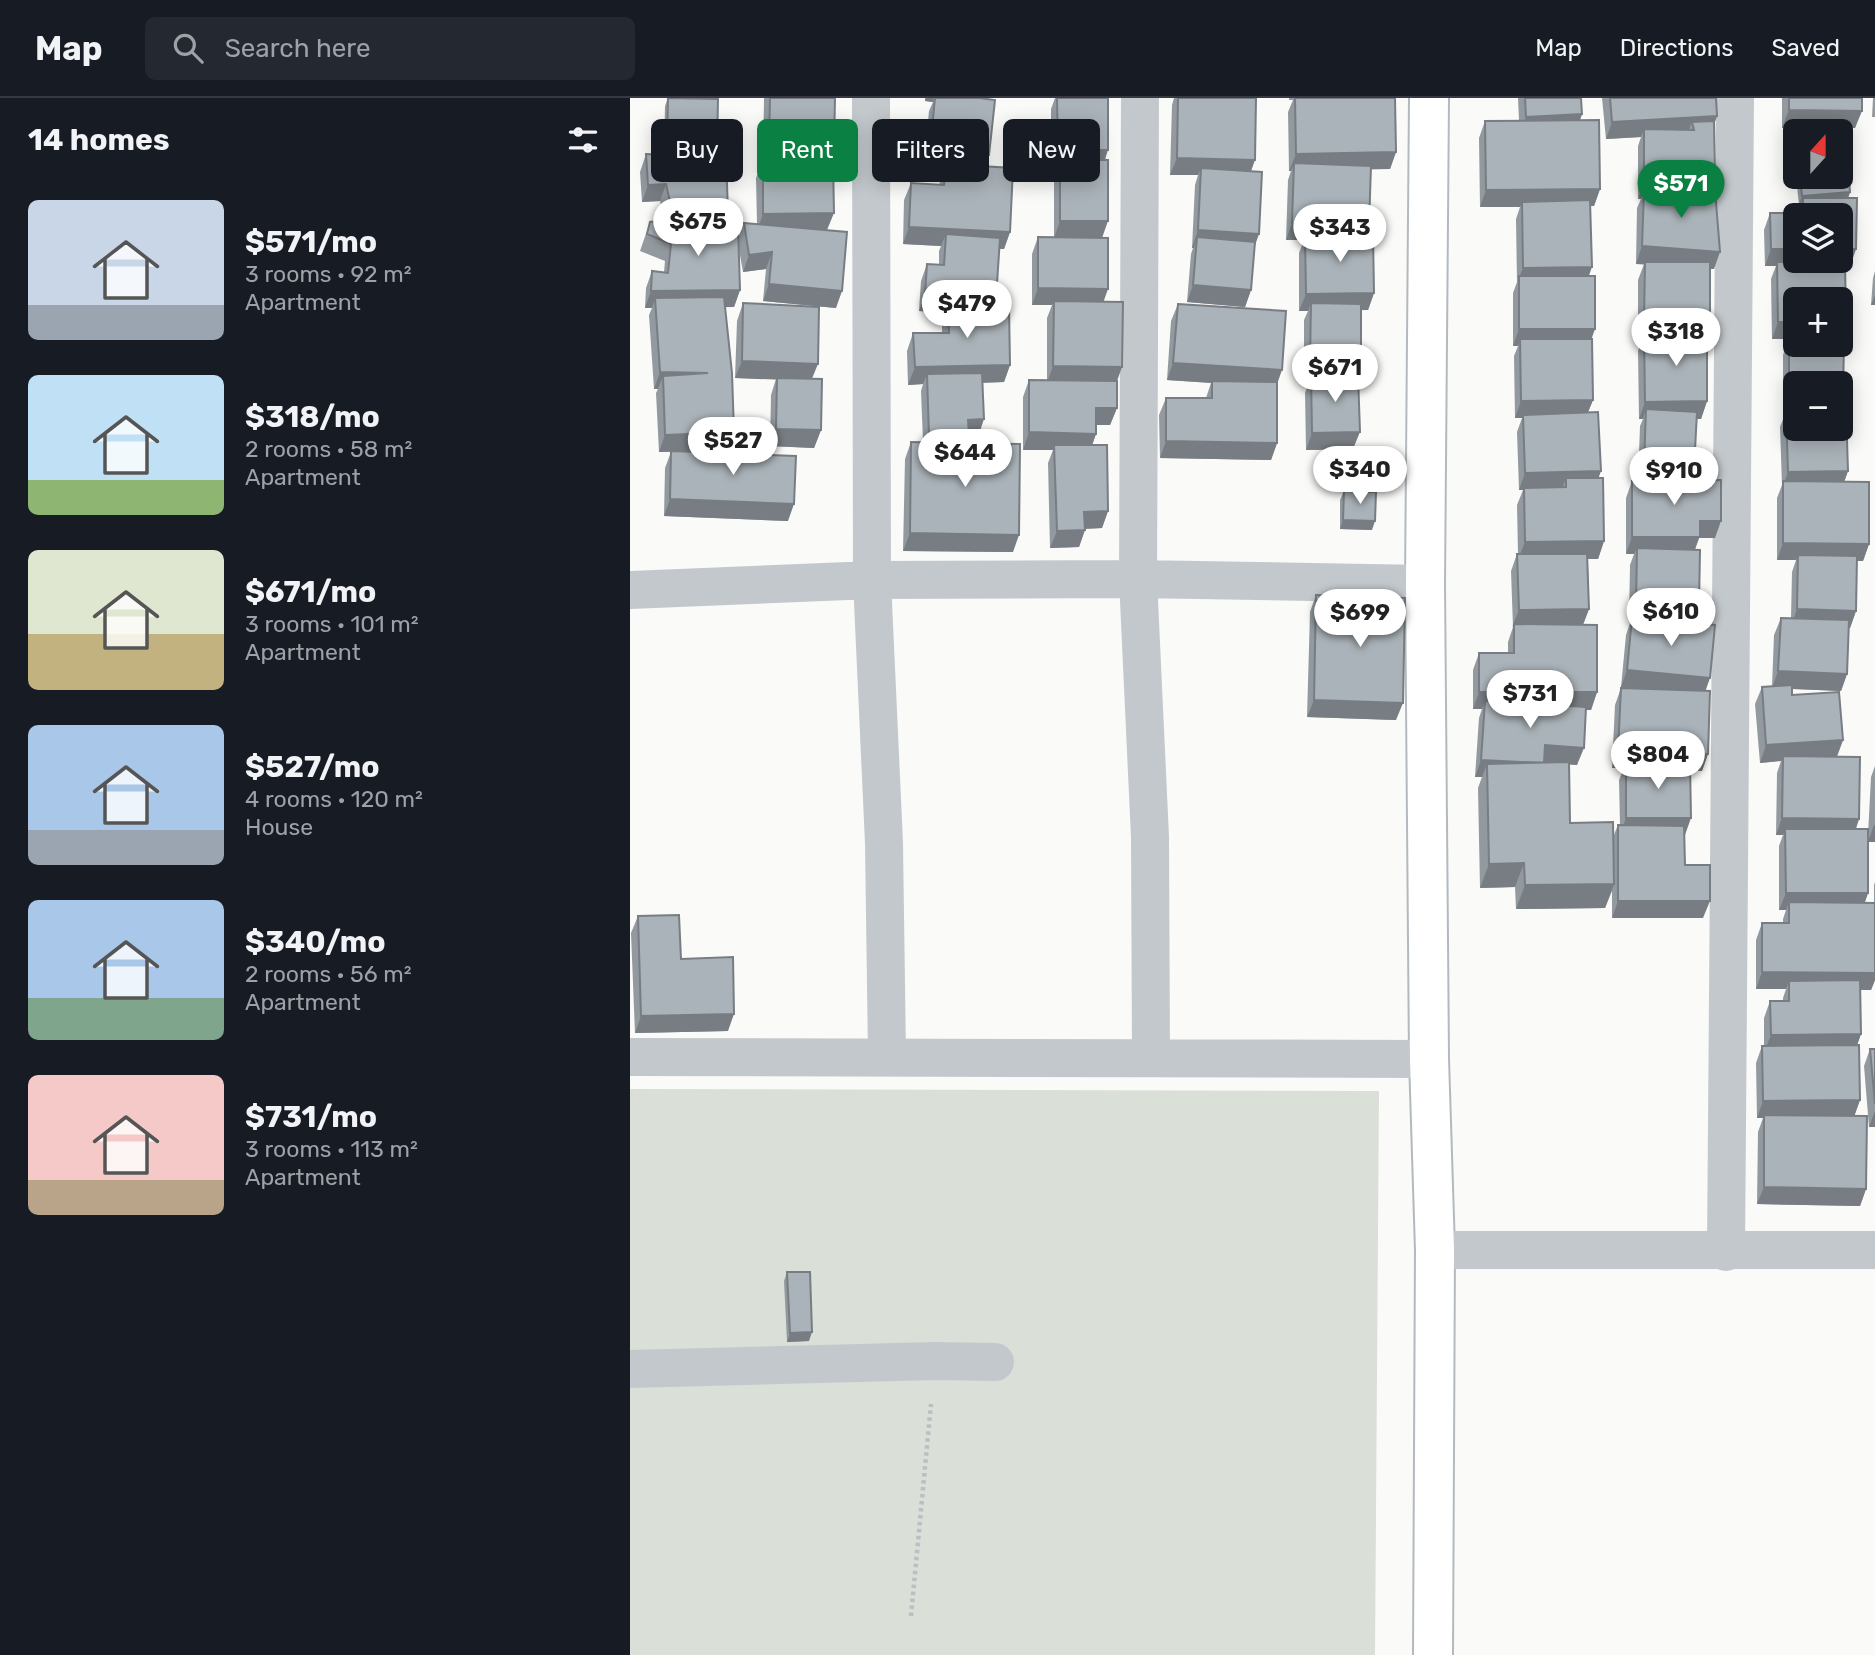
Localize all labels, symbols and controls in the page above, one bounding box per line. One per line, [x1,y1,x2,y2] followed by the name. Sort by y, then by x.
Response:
[145,17,635,80] search box
[35,29,103,68] text: Map
[169,29,207,67] icon: search
[225,33,370,64] text: Search here
[1535,34,1582,62] text: Map
[1620,34,1733,62] text: Directions
[1771,34,1840,62] text: Saved
[651,119,743,182] chip: Buy
[757,119,858,182] chip: Rent
[872,119,989,182] chip: Filters
[1003,119,1100,182] chip: New
[1783,119,1853,189] north arrow
[1783,119,1853,441] map controls
[564,121,602,159] icon: filters
[28,122,170,158] text: 14 homes
[1640,160,1722,220] pin: $571
[1654,169,1708,197] text: $571
[657,198,739,258] pin: $675
[1783,203,1853,273] button: layers
[1299,204,1381,264] pin: $343
[669,207,727,235] text: $675
[1309,213,1371,241] text: $343
[245,224,377,260] text: $571/mo
[84,228,168,312] icon: home
[245,260,411,288] text: 3 rooms · 92 m²
[926,280,1008,340] pin: $479
[1783,287,1853,357] button: +
[245,288,361,316] text: Apartment
[938,289,996,317] text: $479
[1635,308,1717,368] pin: $318
[1647,317,1705,345] text: $318
[1294,344,1376,404] pin: $671
[1308,353,1362,381] text: $671
[1783,371,1853,441] button: −
[245,399,380,435] text: $318/mo
[84,403,168,487] icon: home
[692,418,774,477] pin: $527
[704,426,762,454] text: $527
[924,430,1006,489] pin: $644
[245,435,412,463] text: 2 rooms · 58 m²
[934,438,996,466] text: $644
[1319,446,1401,506] pin: $340
[1633,448,1715,507] pin: $910
[1329,455,1391,483] text: $340
[1645,456,1703,484] text: $910
[245,463,361,491] text: Apartment
[245,574,376,610] text: $671/mo
[84,578,168,662] icon: home
[1630,588,1712,648] pin: $610
[1319,589,1401,649] pin: $699
[1643,597,1699,625] text: $610
[1330,598,1390,626] text: $699
[245,610,419,638] text: 3 rooms · 101 m²
[245,638,361,666] text: Apartment
[1489,670,1571,730] pin: $731
[1503,679,1557,707] text: $731
[1617,732,1699,791] pin: $804
[1627,740,1689,768] text: $804
[245,749,380,785] text: $527/mo
[84,753,168,837] icon: home
[245,785,423,813] text: 4 rooms · 120 m²
[245,813,313,841] text: House
[245,924,386,960] text: $340/mo
[84,928,168,1012] icon: home
[245,960,412,988] text: 2 rooms · 56 m²
[245,988,361,1016] text: Apartment
[245,1099,377,1135] text: $731/mo
[84,1103,168,1187] icon: home
[245,1135,418,1163] text: 3 rooms · 113 m²
[245,1163,361,1191] text: Apartment

